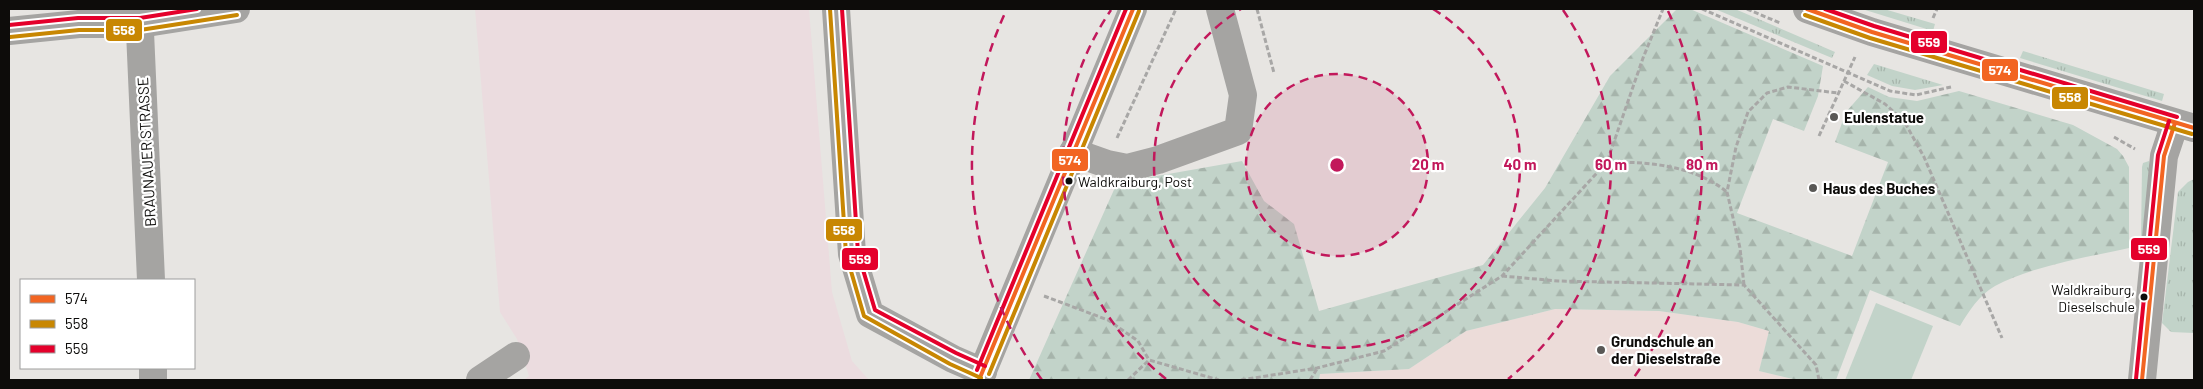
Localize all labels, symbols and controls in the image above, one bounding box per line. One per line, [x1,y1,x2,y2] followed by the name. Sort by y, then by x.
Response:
[105,18,143,42] line badge: 558
[113,21,136,38] text: 558
[1910,30,1948,54] line badge: 559
[1918,33,1940,50] text: 559
[1981,58,2019,82] line badge: 574
[1989,61,2011,78] text: 574
[133,77,159,227] street label: BRAUNAUER STRASSE
[2051,86,2089,110] line badge: 558
[2059,88,2082,105] text: 558
[1844,108,1924,126] place label: Eulenstatue
[1828,111,1840,123] marker: Eulenstatue
[1051,148,1089,172] line badge: 574
[1059,151,1081,168] text: 574
[1412,155,1444,173] text: 20 m
[1503,155,1537,173] text: 40 m
[1595,155,1627,173] text: 60 m
[1686,155,1718,173] text: 80 m
[1328,156,1346,174] centre of rings
[1078,173,1192,190] place label: Waldkraiburg, Post
[1064,176,1074,186] marker: Waldkraiburg, Post
[1823,179,1936,197] place label: Haus des Buches
[1807,182,1819,194] marker: Haus des Buches
[825,218,863,242] line badge: 558
[833,221,856,238] text: 558
[2130,237,2168,261] line badge: 559
[2138,240,2160,257] text: 559
[841,247,879,271] line badge: 559
[849,250,871,267] text: 559
[20,279,195,369] legend
[2051,281,2135,315] place label: Waldkraiburg, Dieselschule
[65,289,88,307] text: 574
[2139,292,2149,302] marker: Waldkraiburg, Dieselschule
[65,314,88,332] text: 558
[1611,332,1721,367] place label: Grundschule an der Dieselstraße
[65,339,88,357] text: 559
[1595,344,1607,356] marker: Grundschule an der Dieselstraße

